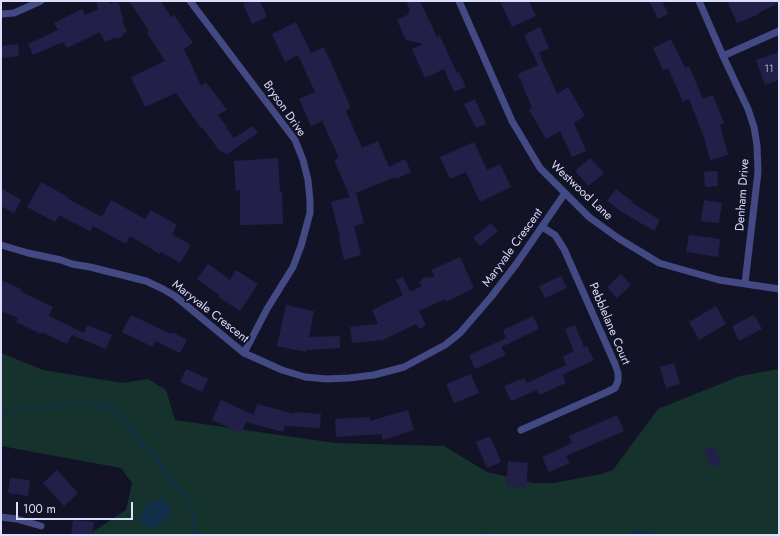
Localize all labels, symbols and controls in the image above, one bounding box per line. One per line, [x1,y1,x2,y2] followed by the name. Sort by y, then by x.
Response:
[765,64,773,76] house number: 11
[260,78,308,140] street label: Bryson Drive
[547,158,615,224] street label: Westwood Lane
[733,158,753,232] street label: Denham Drive
[480,206,546,290] street label: Maryvale Crescent
[169,278,251,346] street label: Maryvale Crescent
[585,281,633,367] street label: Pebblelane Court
[18,494,135,520] scale bar
[23,500,56,518] text: 100 m

